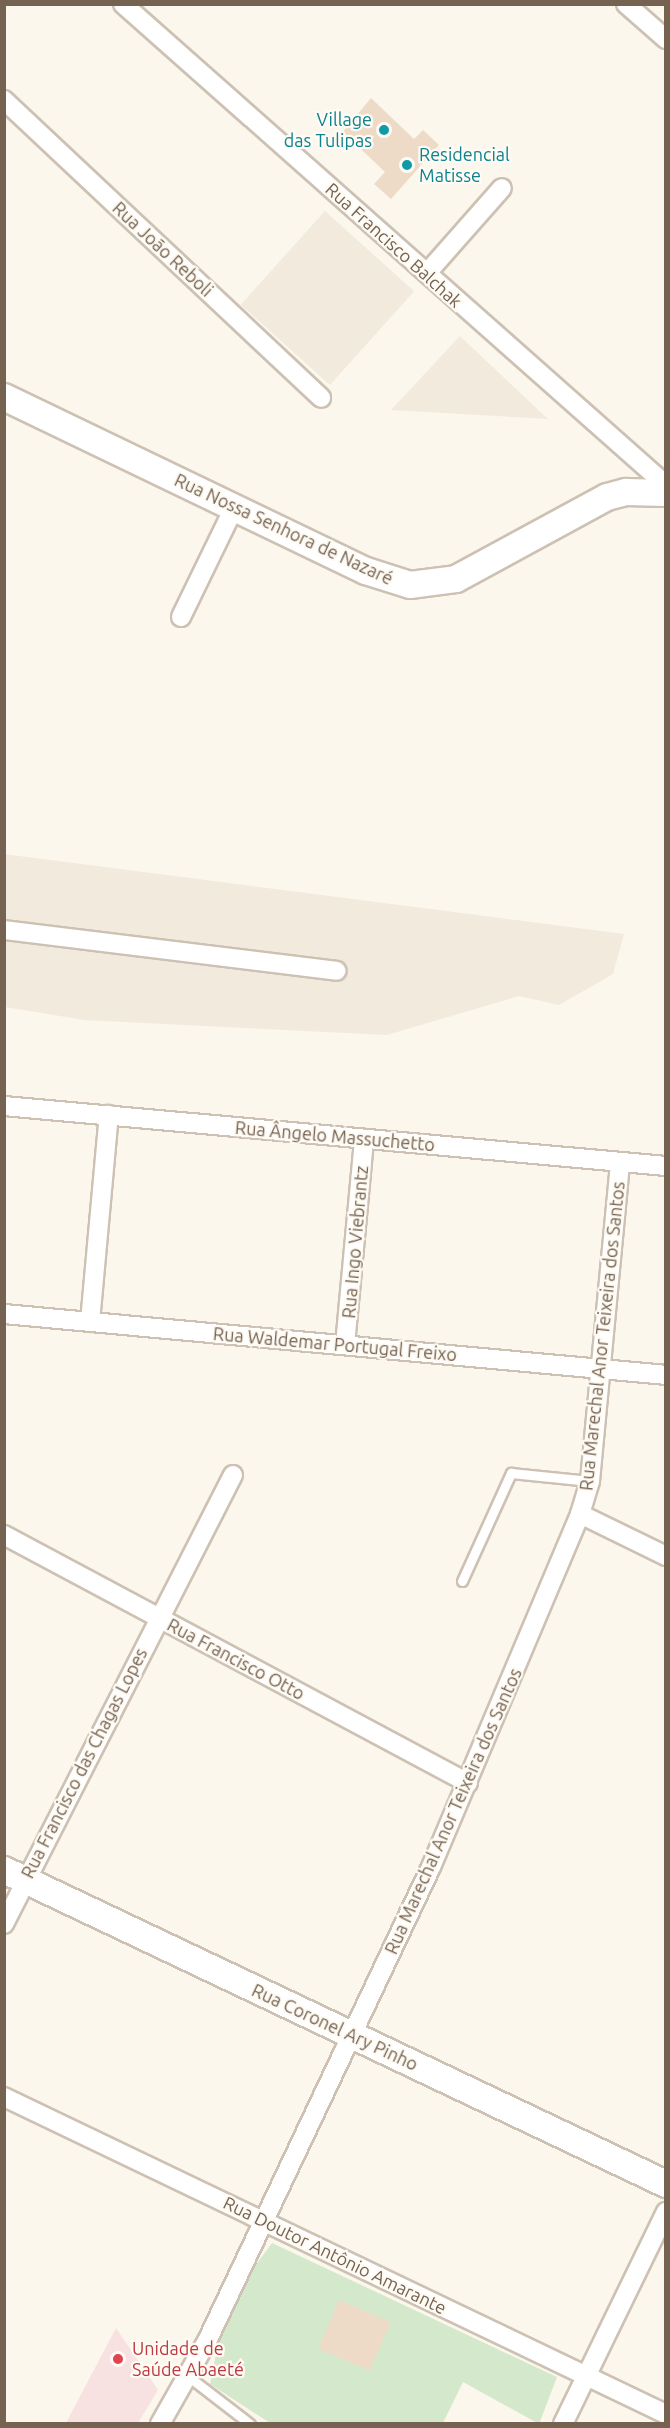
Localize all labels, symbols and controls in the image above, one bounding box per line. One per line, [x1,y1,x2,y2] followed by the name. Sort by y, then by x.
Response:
[284,109,372,152] place label: Village das Tulipas
[377,123,391,137] marker: Village das Tulipas
[419,144,510,186] place label: Residencial Matisse
[400,158,414,172] marker: Residencial Matisse
[321,178,467,312] street label: Rua Francisco Balchak
[108,197,218,301] street label: Rua João Reboli
[171,469,397,589] street label: Rua Nossa Senhora de Nazaré
[234,1117,436,1155] street label: Rua Ângelo Massuchetto
[338,1165,372,1319] street label: Rua Ingo Viebrantz
[575,1180,629,1492] street label: Rua Marechal Anor Teixeira dos Santos
[212,1323,458,1365] street label: Rua Waldemar Portugal Freixo
[164,1614,308,1704] street label: Rua Francisco Otto
[16,1644,152,1882] street label: Rua Francisco das Chagas Lopes
[380,1665,526,1957] street label: Rua Marechal Anor Teixeira dos Santos
[249,1979,421,2075] street label: Rua Coronel Ary Pinho
[220,2191,450,2319] street label: Rua Doutor Antônio Amarante
[132,2338,244,2380] place label: Unidade de Saúde Abaeté
[109,2350,127,2368] marker: Unidade de Saúde Abaeté

